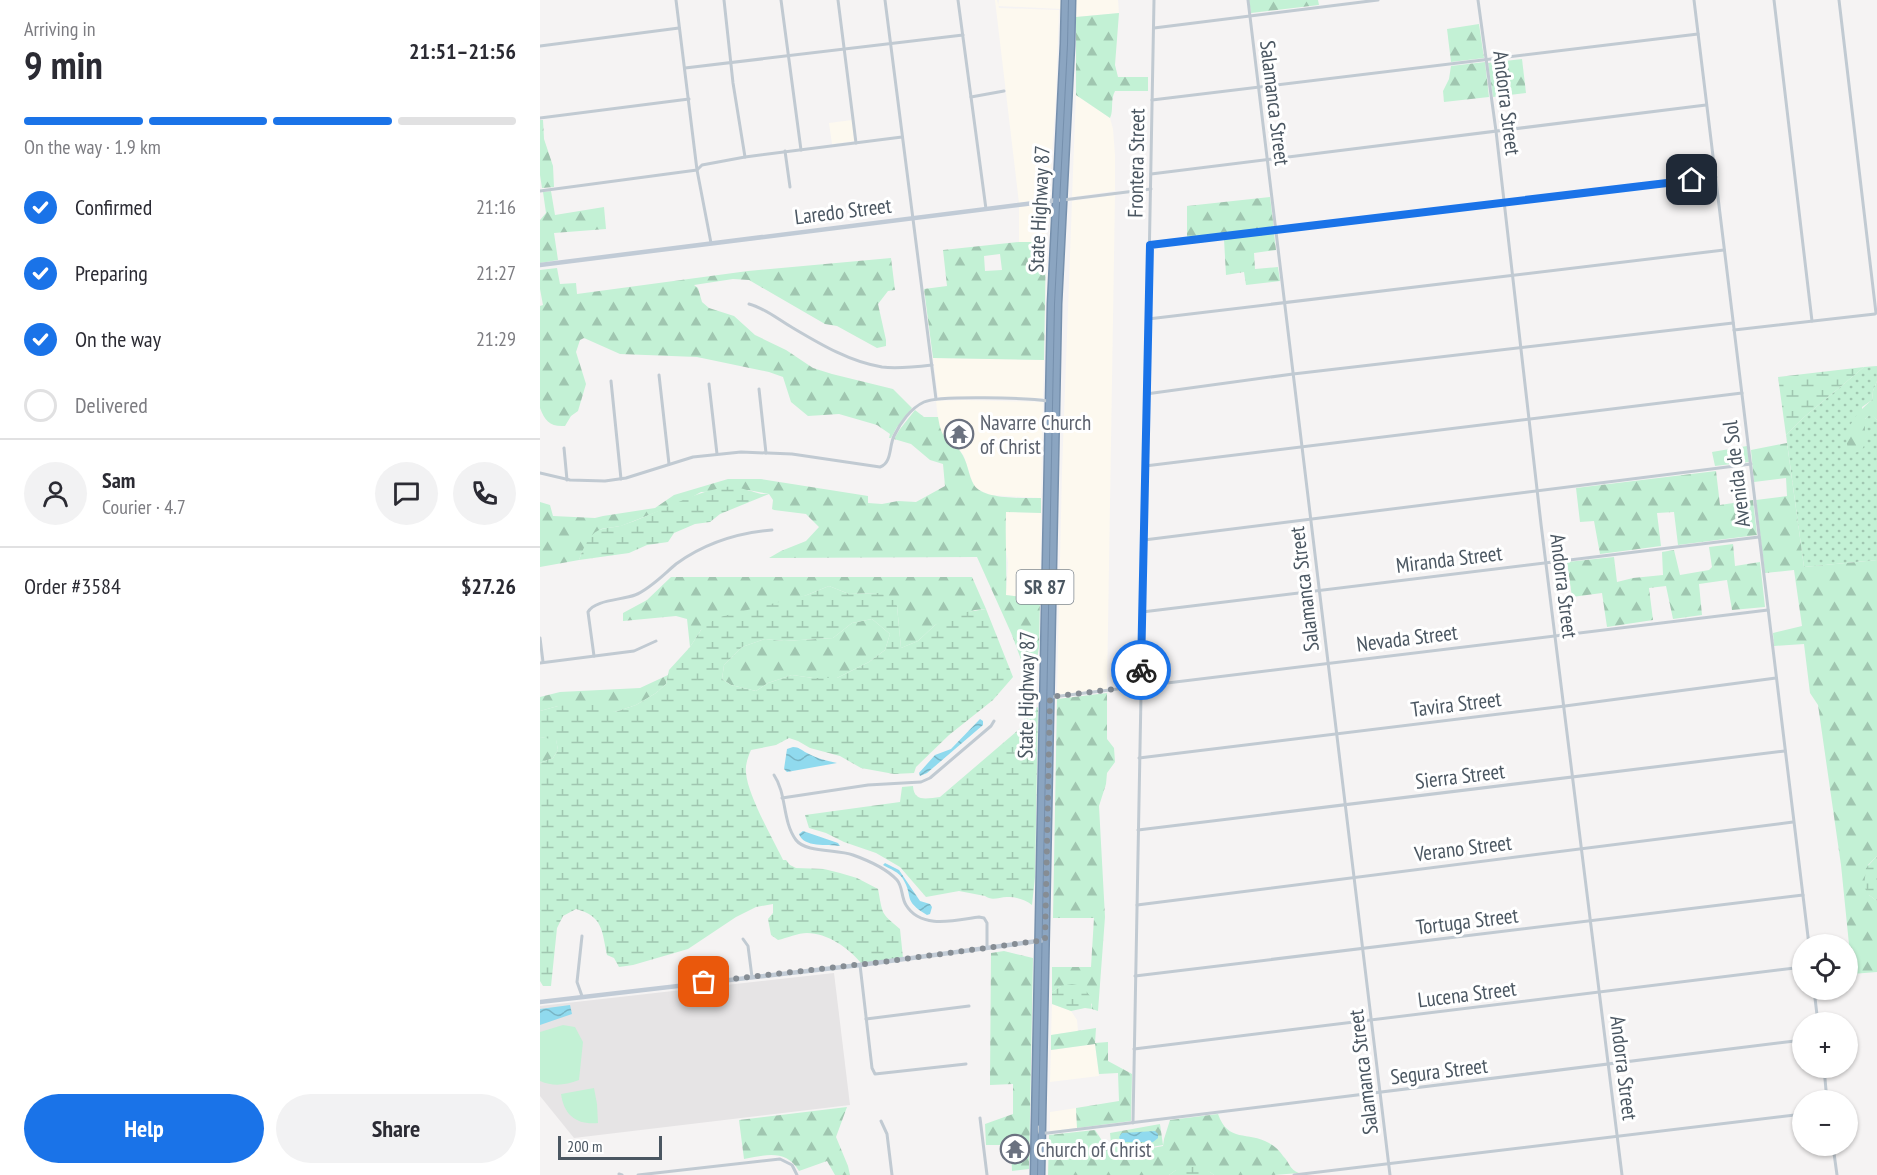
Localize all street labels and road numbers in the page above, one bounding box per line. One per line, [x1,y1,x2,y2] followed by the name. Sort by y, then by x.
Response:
[1254,39,1296,167] street label: Salamanca Street
[1487,49,1527,157] street label: Andorra Street
[1122,108,1150,218] street label: Frontera Street
[1022,145,1056,273] street label: State Highway 87
[793,192,893,230] street label: Laredo Street
[1716,419,1756,529] street label: Avenida de Sol
[1283,525,1325,653] street label: Salamanca Street
[1544,532,1584,640] street label: Andorra Street
[1394,539,1504,579] street label: Miranda Street
[1016,570,1074,604] road number: SR 87
[1355,618,1459,658] street label: Nevada Street
[1011,631,1041,759] street label: State Highway 87
[1409,685,1503,723] street label: Tavira Street
[1414,757,1507,795] street label: Sierra Street
[1412,829,1513,867] street label: Verano Street
[1414,901,1520,941] street label: Tortuga Street
[1416,975,1518,1013] street label: Lucena Street
[1342,1008,1384,1136] street label: Salamanca Street
[1604,1014,1644,1122] street label: Andorra Street
[1389,1052,1489,1090] street label: Segura Street

